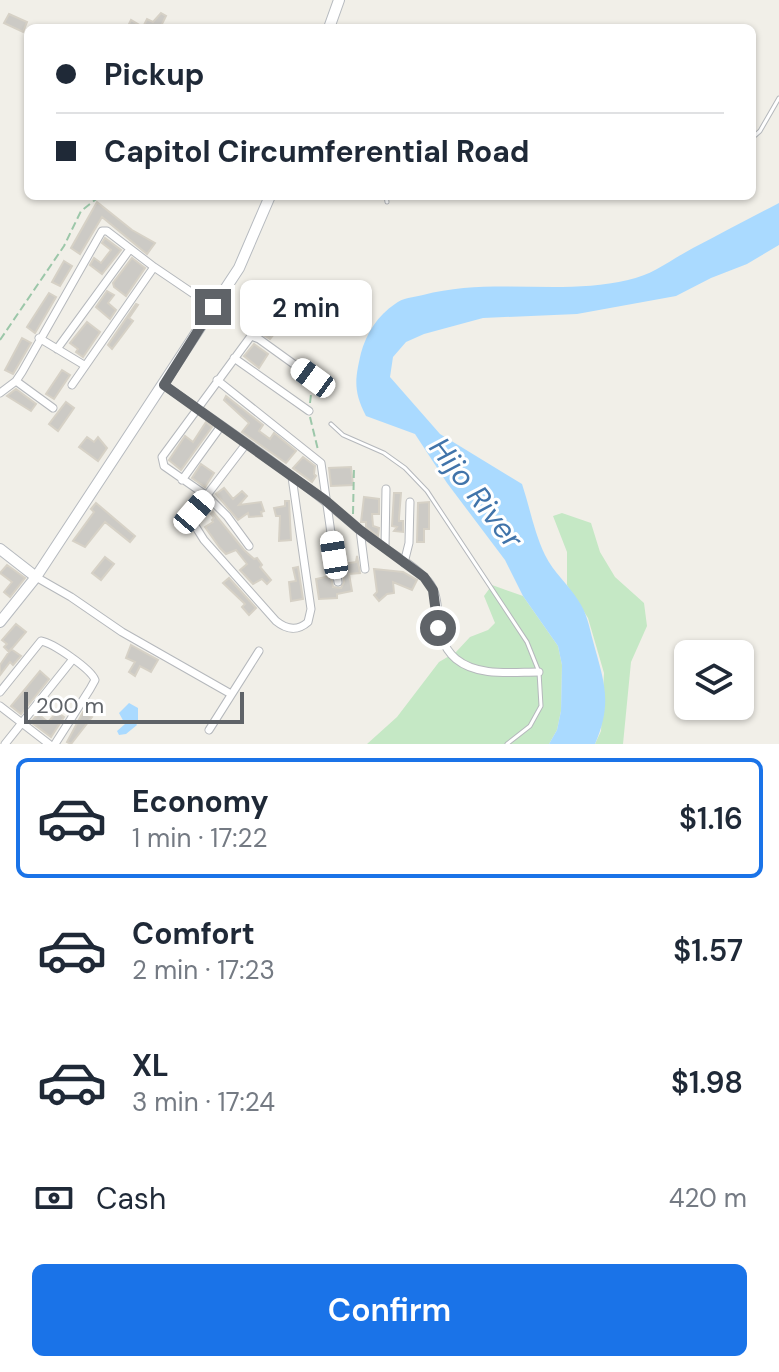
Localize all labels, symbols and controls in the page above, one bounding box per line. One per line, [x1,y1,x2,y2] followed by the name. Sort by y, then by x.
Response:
[104,55,204,94] text: Pickup
[104,132,529,171] text: Capitol Circumferential Road
[241,279,373,335] callout: 2 min
[195,289,231,325] route end
[272,291,340,325] text: 2 min
[287,354,339,402] car
[421,429,532,557] water label: Hijo River
[169,486,219,538] car
[318,529,350,581] car
[420,610,456,646] route start
[674,640,754,720] map controls
[674,640,754,720] button: layers
[24,688,244,724] scale bar
[36,691,104,720] text: 200 m
[36,782,108,854] icon: car
[132,782,269,821] text: Economy
[679,799,743,838] text: $1.16
[132,821,268,855] text: 1 min · 17:22
[36,914,108,986] icon: car
[132,914,255,953] text: Comfort
[673,931,743,970] text: $1.57
[132,953,275,987] text: 2 min · 17:23
[36,1046,108,1118] icon: car
[132,1046,169,1085] text: XL
[671,1063,743,1102] text: $1.98
[132,1085,275,1119] text: 3 min · 17:24
[32,1176,76,1220] icon: cash
[96,1179,166,1218] text: Cash
[669,1181,747,1215] text: 420 m
[32,1264,747,1356] button: Confirm

